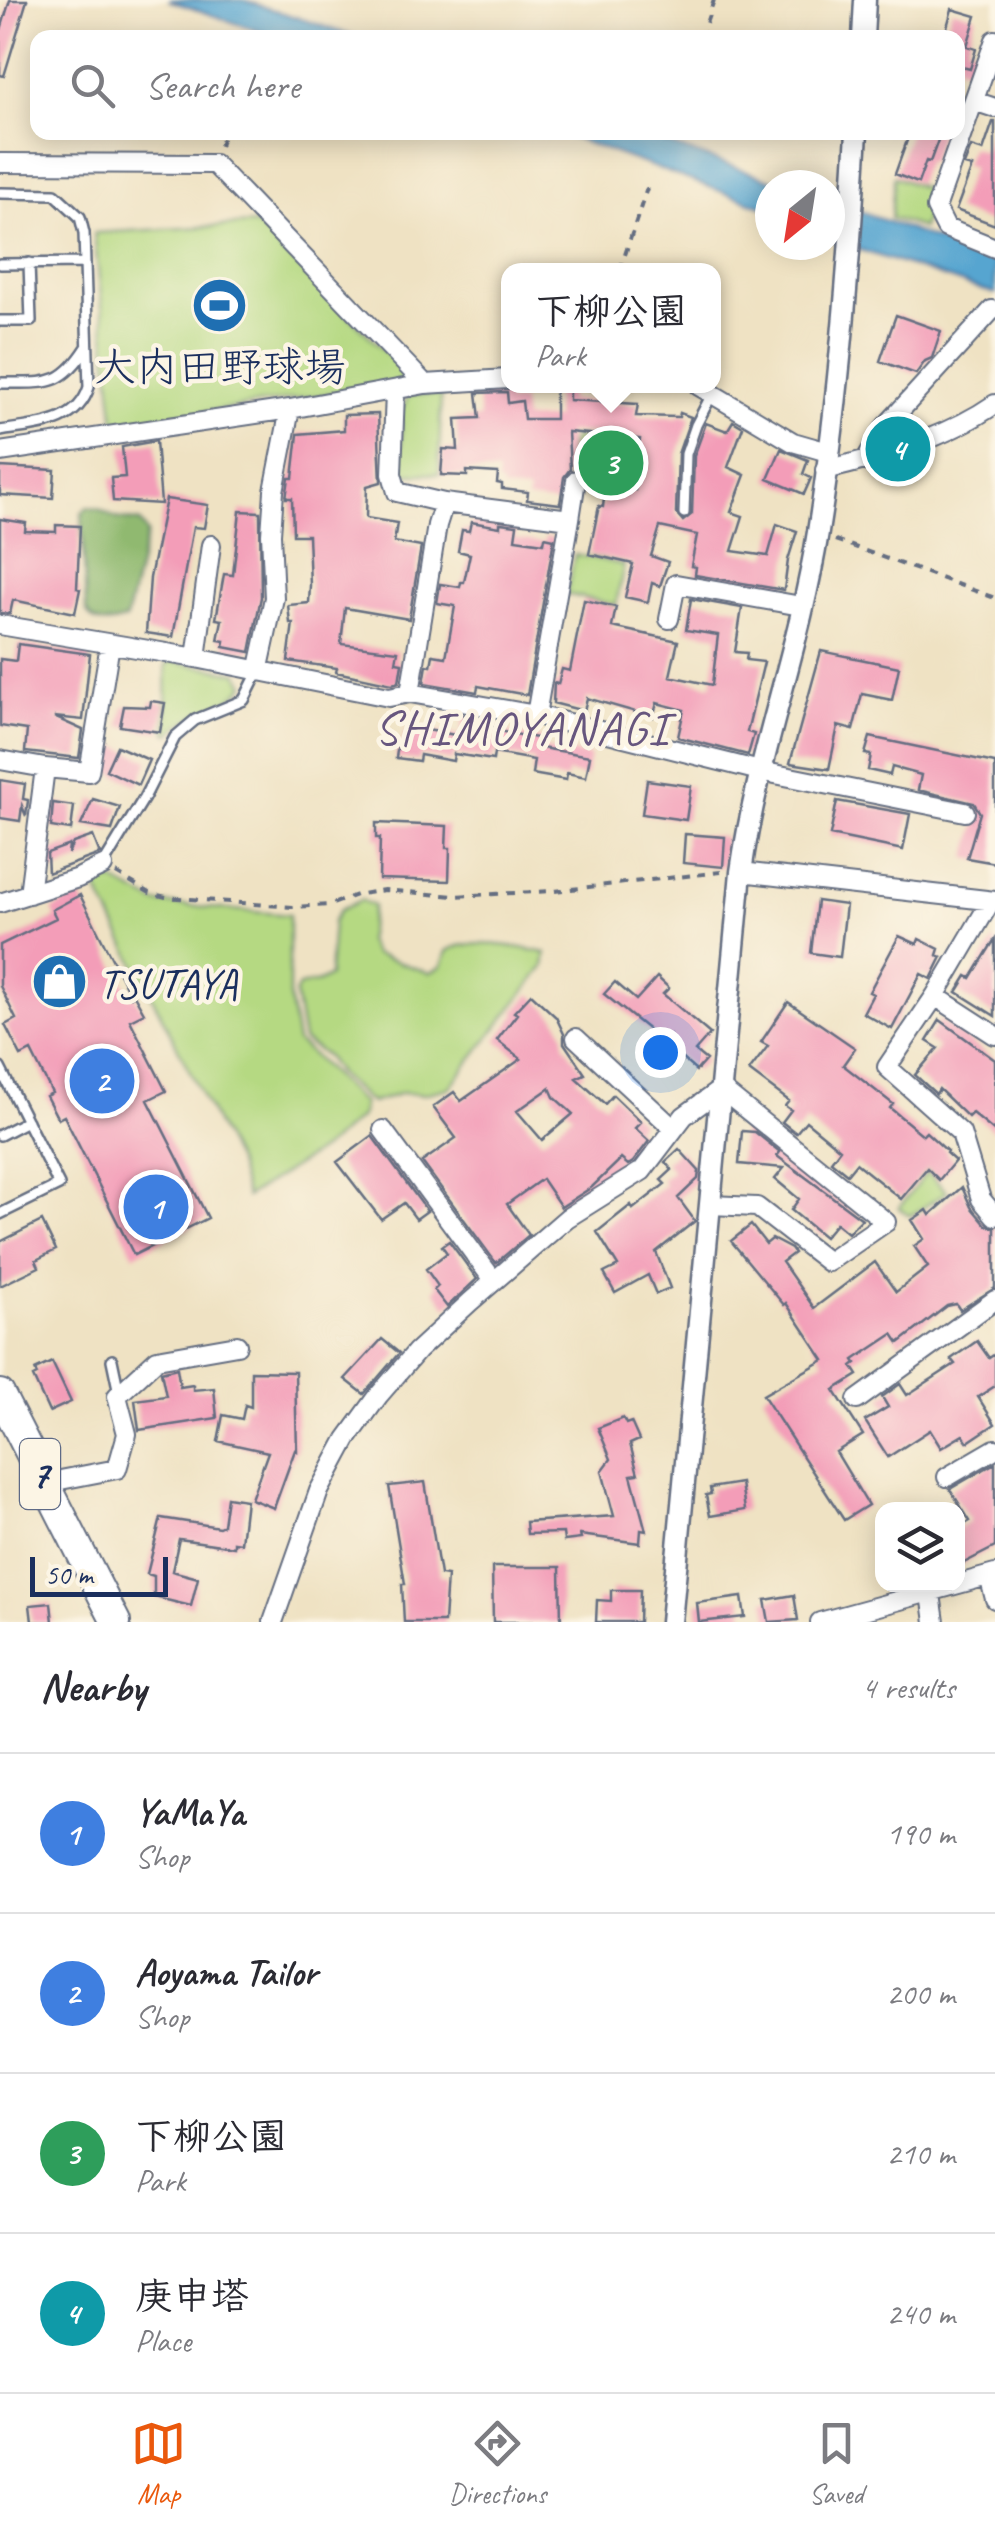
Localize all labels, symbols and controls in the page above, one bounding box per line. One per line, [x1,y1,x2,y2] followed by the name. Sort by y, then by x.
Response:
[30,30,965,140] search box
[65,58,120,113] icon: search
[145,62,300,109] text: Search here
[755,170,845,260] north arrow
[501,263,721,393] popup
[190,276,250,336] sports icon: 大内田野球場
[535,288,687,335] text: 下柳公園
[535,335,586,376] text: Park
[94,341,346,394] place label: 大内田野球場
[866,412,930,486] pin: 4
[578,426,644,500] pin: 3
[374,698,677,758] district label: SHIMOYANAGI
[30,952,90,1012] shop icon: TSUTAYA
[99,957,238,1010] place label: TSUTAYA
[635,1027,686,1078] your location
[70,1044,134,1118] pin: 2
[124,1170,188,1244] pin: 1
[20,1439,60,1509] road number: 7
[875,1502,965,1592] map controls
[875,1502,965,1592] button: layers
[30,1552,168,1596] scale bar
[45,1557,93,1592] text: 50 m
[40,1661,146,1714] text: Nearby
[861,1667,955,1708] text: 4 results
[135,1789,245,1836] text: YaMaYa
[65,1813,80,1854] text: 1
[886,1813,955,1854] text: 190 m
[135,1836,189,1877] text: Shop
[135,1949,317,1996] text: Aoyama Tailor
[65,1973,80,2014] text: 2
[886,1973,955,2014] text: 200 m
[135,1996,189,2037] text: Shop
[135,2113,287,2160] text: 下柳公園
[65,2133,80,2174] text: 3
[886,2133,955,2174] text: 210 m
[135,2160,186,2201] text: Park
[135,2273,249,2320] text: 庚申塔
[65,2293,80,2334] text: 4
[886,2293,955,2334] text: 240 m
[135,2320,191,2361] text: Place
[131,2416,186,2511] tab: Map
[449,2416,546,2511] tab: Directions
[809,2416,864,2511] tab: Saved

